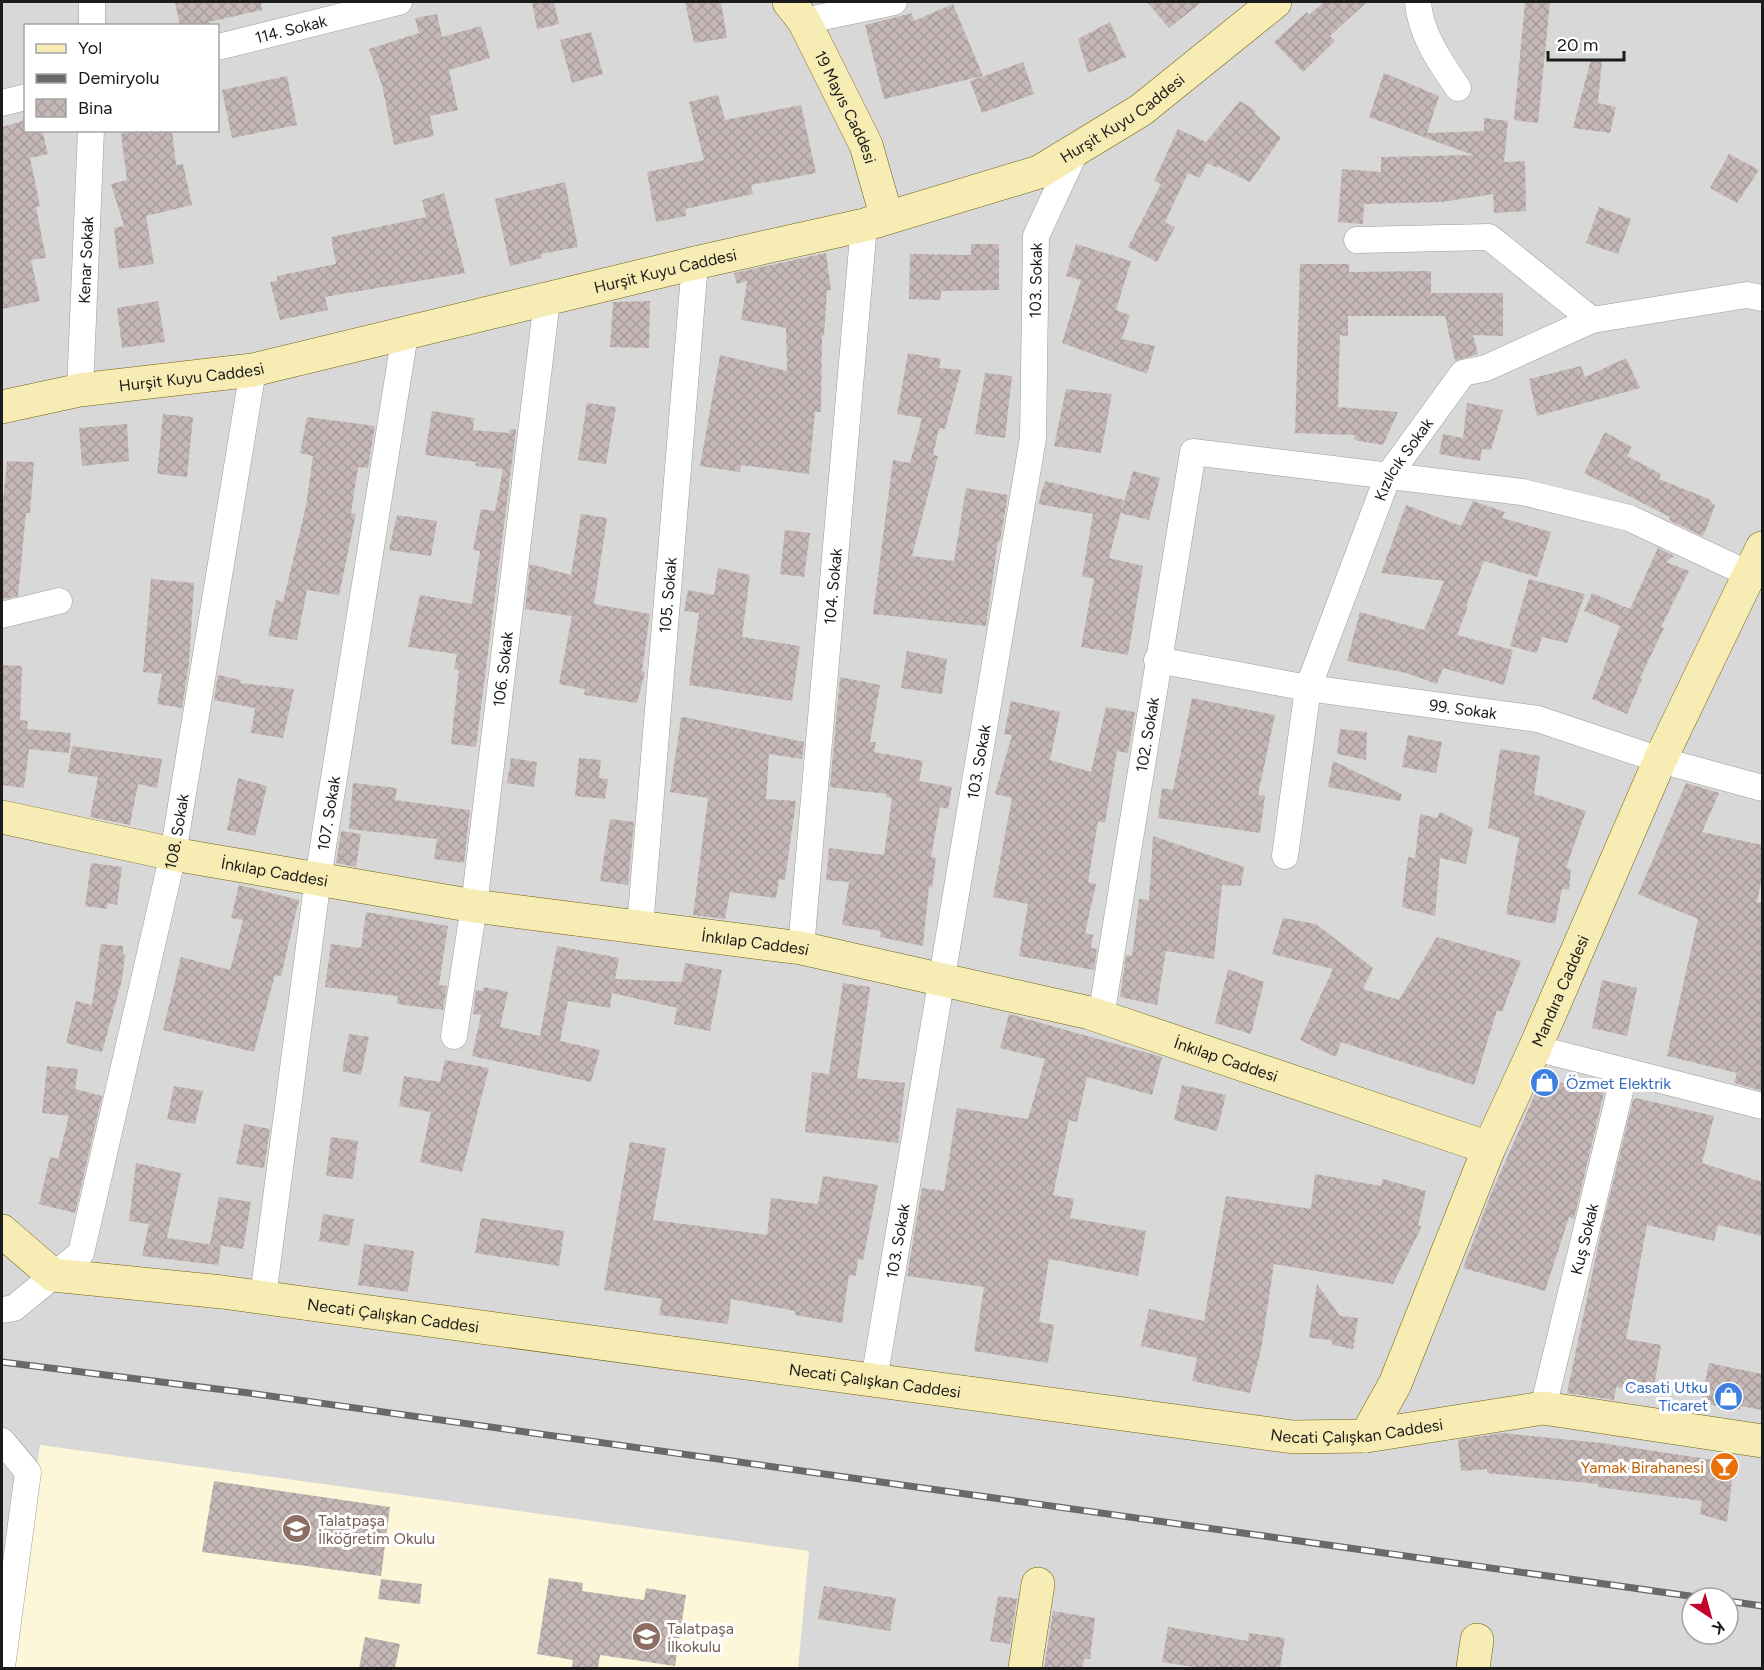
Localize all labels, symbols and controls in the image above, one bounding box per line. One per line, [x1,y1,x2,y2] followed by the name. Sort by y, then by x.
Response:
[253,11,329,47] street label: 114. Sokak
[24,24,219,132] legend
[1548,24,1624,62] scale bar
[1557,34,1598,56] text: 20 m
[78,37,102,59] text: Yol
[811,47,880,166] street label: 19 Mayıs Caddesi
[78,67,160,89] text: Demiryolu
[1056,69,1188,167] street label: Hurşit Kuyu Caddesi
[78,97,112,119] text: Bina
[74,216,97,304] street label: Kenar Sokak
[1025,242,1045,318] street label: 103. Sokak
[592,244,738,297] street label: Hurşit Kuyu Caddesi
[118,358,266,395] street label: Hurşit Kuyu Caddesi
[1370,414,1437,504] street label: Kızılcık Sokak
[820,547,845,625] street label: 104. Sokak
[655,556,680,634] street label: 105. Sokak
[489,630,517,708] street label: 106. Sokak
[1428,695,1498,723] street label: 99. Sokak
[1132,696,1162,774] street label: 102. Sokak
[963,723,994,801] street label: 103. Sokak
[313,774,344,852] street label: 107. Sokak
[160,792,192,871] street label: 108. Sokak
[220,853,330,890] street label: İnkılap Caddesi
[700,926,811,959] street label: İnkılap Caddesi
[1527,932,1592,1050] street label: Mandıra Caddesi
[1172,1033,1280,1085] street label: İnkılap Caddesi
[1529,1067,1561,1099] shop icon: Özmet Elektrik
[1566,1074,1671,1093] place label: Özmet Elektrik
[1566,1201,1602,1277] street label: Kuş Sokak
[882,1202,913,1280] street label: 103. Sokak
[306,1294,480,1336] street label: Necati Çalışkan Caddesi
[788,1359,962,1401] street label: Necati Çalışkan Caddesi
[1625,1378,1708,1415] place label: Casati Utku Ticaret
[1713,1380,1745,1412] shop icon: Casati Utku Ticaret
[1269,1414,1444,1447] street label: Necati Çalışkan Caddesi
[1709,1451,1741,1483] bar icon: Yamak Birahanesi
[1581,1458,1704,1477] place label: Yamak Birahanesi
[318,1511,435,1548] place label: Talatpaşa İlköğretim Okulu
[281,1513,313,1545] school or university icon: Talatpaşa İlköğretim Okulu
[1680,1586,1740,1646] north arrow
[1708,1617,1728,1639] text: K
[667,1619,734,1656] place label: Talatpaşa İlkokulu
[630,1621,662,1653] school or university icon: Talatpaşa İlkokulu

